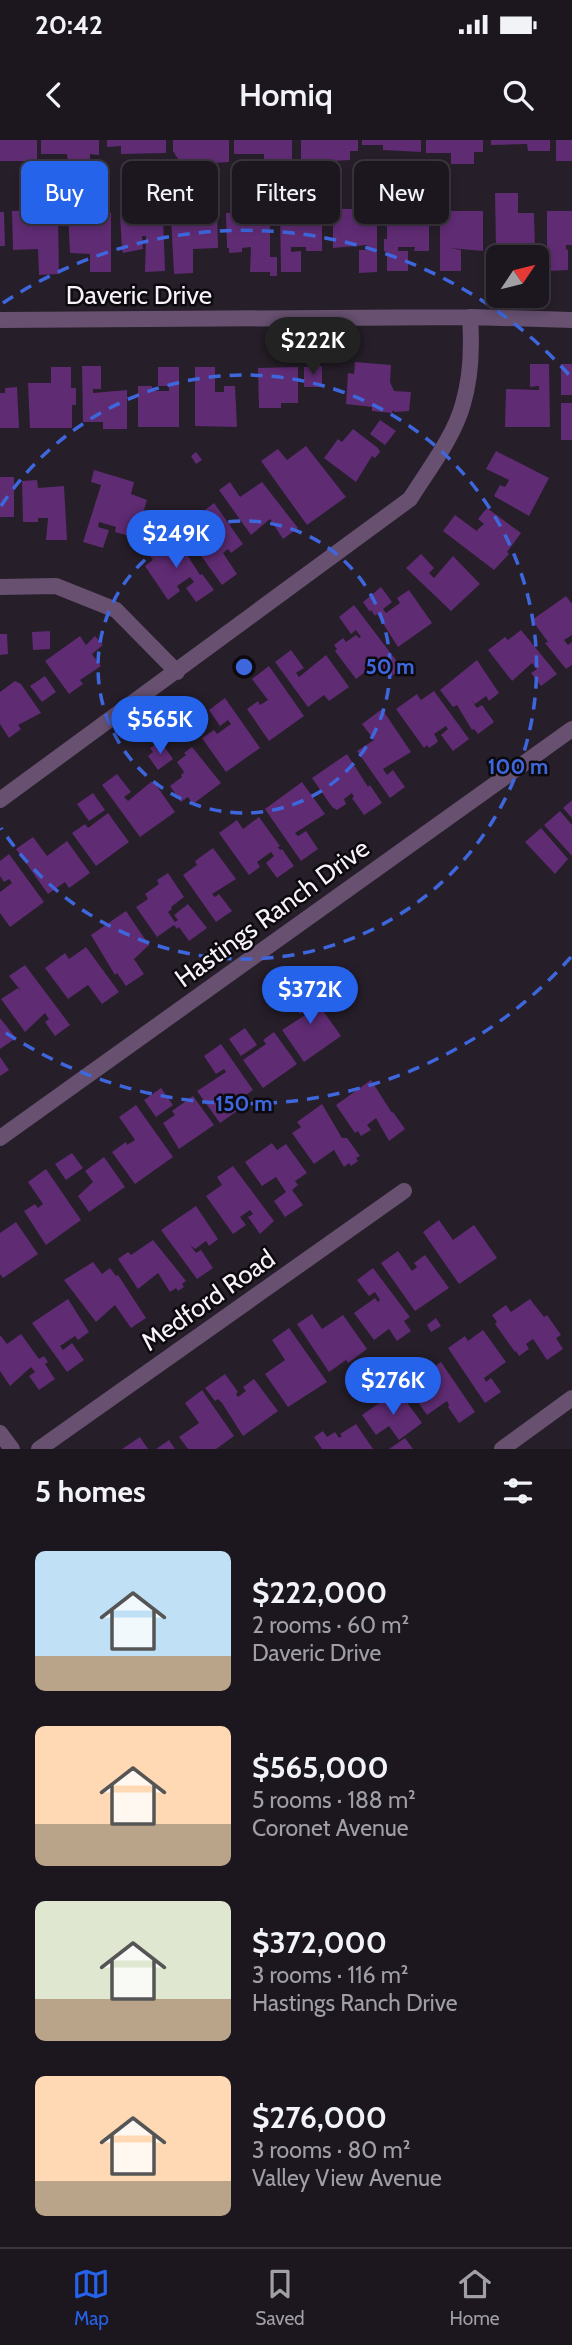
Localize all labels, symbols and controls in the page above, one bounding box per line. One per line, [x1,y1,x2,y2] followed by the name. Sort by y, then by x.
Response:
[35,9,103,41] text: 20:42
[239,75,333,114] text: Homiq
[35,76,73,114] icon: back
[499,76,537,114] icon: search
[21,161,108,224] chip: Buy
[122,161,218,224] chip: Rent
[232,161,340,224] chip: Filters
[354,161,449,224] chip: New
[486,245,550,308] north arrow
[486,245,549,308] map controls
[66,279,212,311] street label: Daveric Drive
[264,317,362,377] pin: $222K
[281,326,345,354] text: $222K
[127,510,225,570] pin: $249K
[142,519,210,547] text: $249K
[365,654,415,679] text: 50 m
[232,655,256,679] centre of rings
[111,696,209,756] pin: $565K
[127,705,193,733] text: $565K
[488,754,548,779] text: 100 m
[169,832,375,994] street label: Hastings Ranch Drive
[261,966,359,1026] pin: $372K
[278,975,342,1003] text: $372K
[216,1091,272,1116] text: 150 m
[135,1242,281,1358] street label: Medford Road
[344,1358,442,1417] pin: $276K
[361,1366,425,1394] text: $276K
[499,1472,537,1510] icon: filters
[35,1473,146,1510] text: 5 homes
[252,1574,387,1611] text: $222,000
[91,1579,175,1663] icon: home
[252,1611,409,1639] text: 2 rooms · 60 m²
[252,1639,381,1667] text: Daveric Drive
[252,1749,389,1786] text: $565,000
[91,1754,175,1838] icon: home
[252,1786,416,1814] text: 5 rooms · 188 m²
[252,1814,409,1842] text: Coronet Avenue
[252,1924,387,1961] text: $372,000
[91,1929,175,2013] icon: home
[252,1961,408,1989] text: 3 rooms · 116 m²
[252,1989,458,2017] text: Hastings Ranch Drive
[252,2099,387,2136] text: $276,000
[91,2104,175,2188] icon: home
[252,2136,410,2164] text: 3 rooms · 80 m²
[252,2164,442,2192] text: Valley View Avenue
[72,2265,110,2330] tab: Map
[255,2265,305,2330] tab: Saved
[450,2265,500,2330] tab: Home

